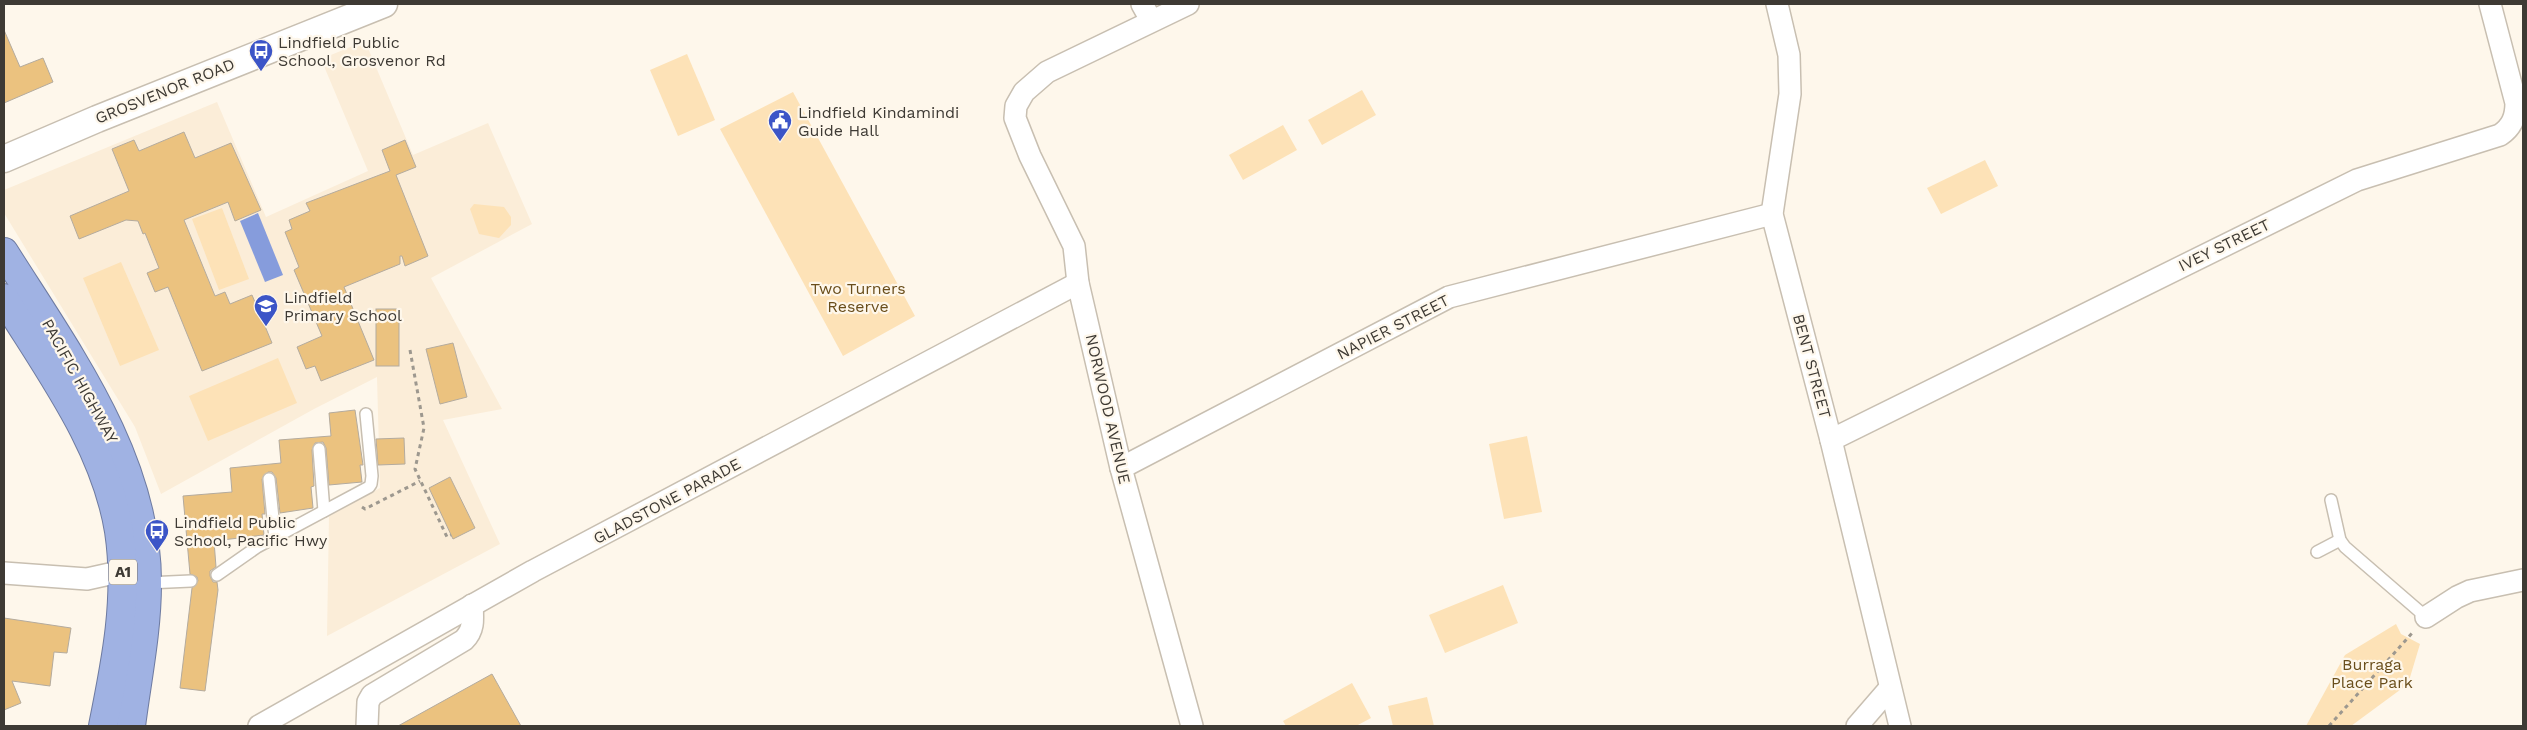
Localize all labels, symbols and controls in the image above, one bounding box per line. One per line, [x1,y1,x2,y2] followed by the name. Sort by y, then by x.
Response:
[278,33,446,70] place label: Lindfield Public School, Grosvenor Rd
[248,38,274,72] bus stop icon: Lindfield Public School, Grosvenor Rd
[92,54,238,128] street label: GROSVENOR ROAD
[798,103,959,140] place label: Lindfield Kindamindi Guide Hall
[767,108,793,142] public building icon: Lindfield Kindamindi Guide Hall
[2175,215,2273,275] street label: IVEY STREET
[810,279,906,316] park label: Two Turners Reserve
[284,288,402,325] place label: Lindfield Primary School
[1334,290,1453,363] street label: NAPIER STREET
[253,293,279,327] school or university icon: Lindfield Primary School
[1789,312,1835,421] street label: BENT STREET
[38,316,122,446] street label: PACIFIC HIGHWAY
[1082,332,1134,486] street label: NORWOOD AVENUE
[590,454,744,548] street label: GLADSTONE PARADE
[174,513,328,550] place label: Lindfield Public School, Pacific Hwy
[144,518,170,552] bus stop icon: Lindfield Public School, Pacific Hwy
[109,560,137,584] road number: A1
[2331,655,2413,692] park label: Burraga Place Park

